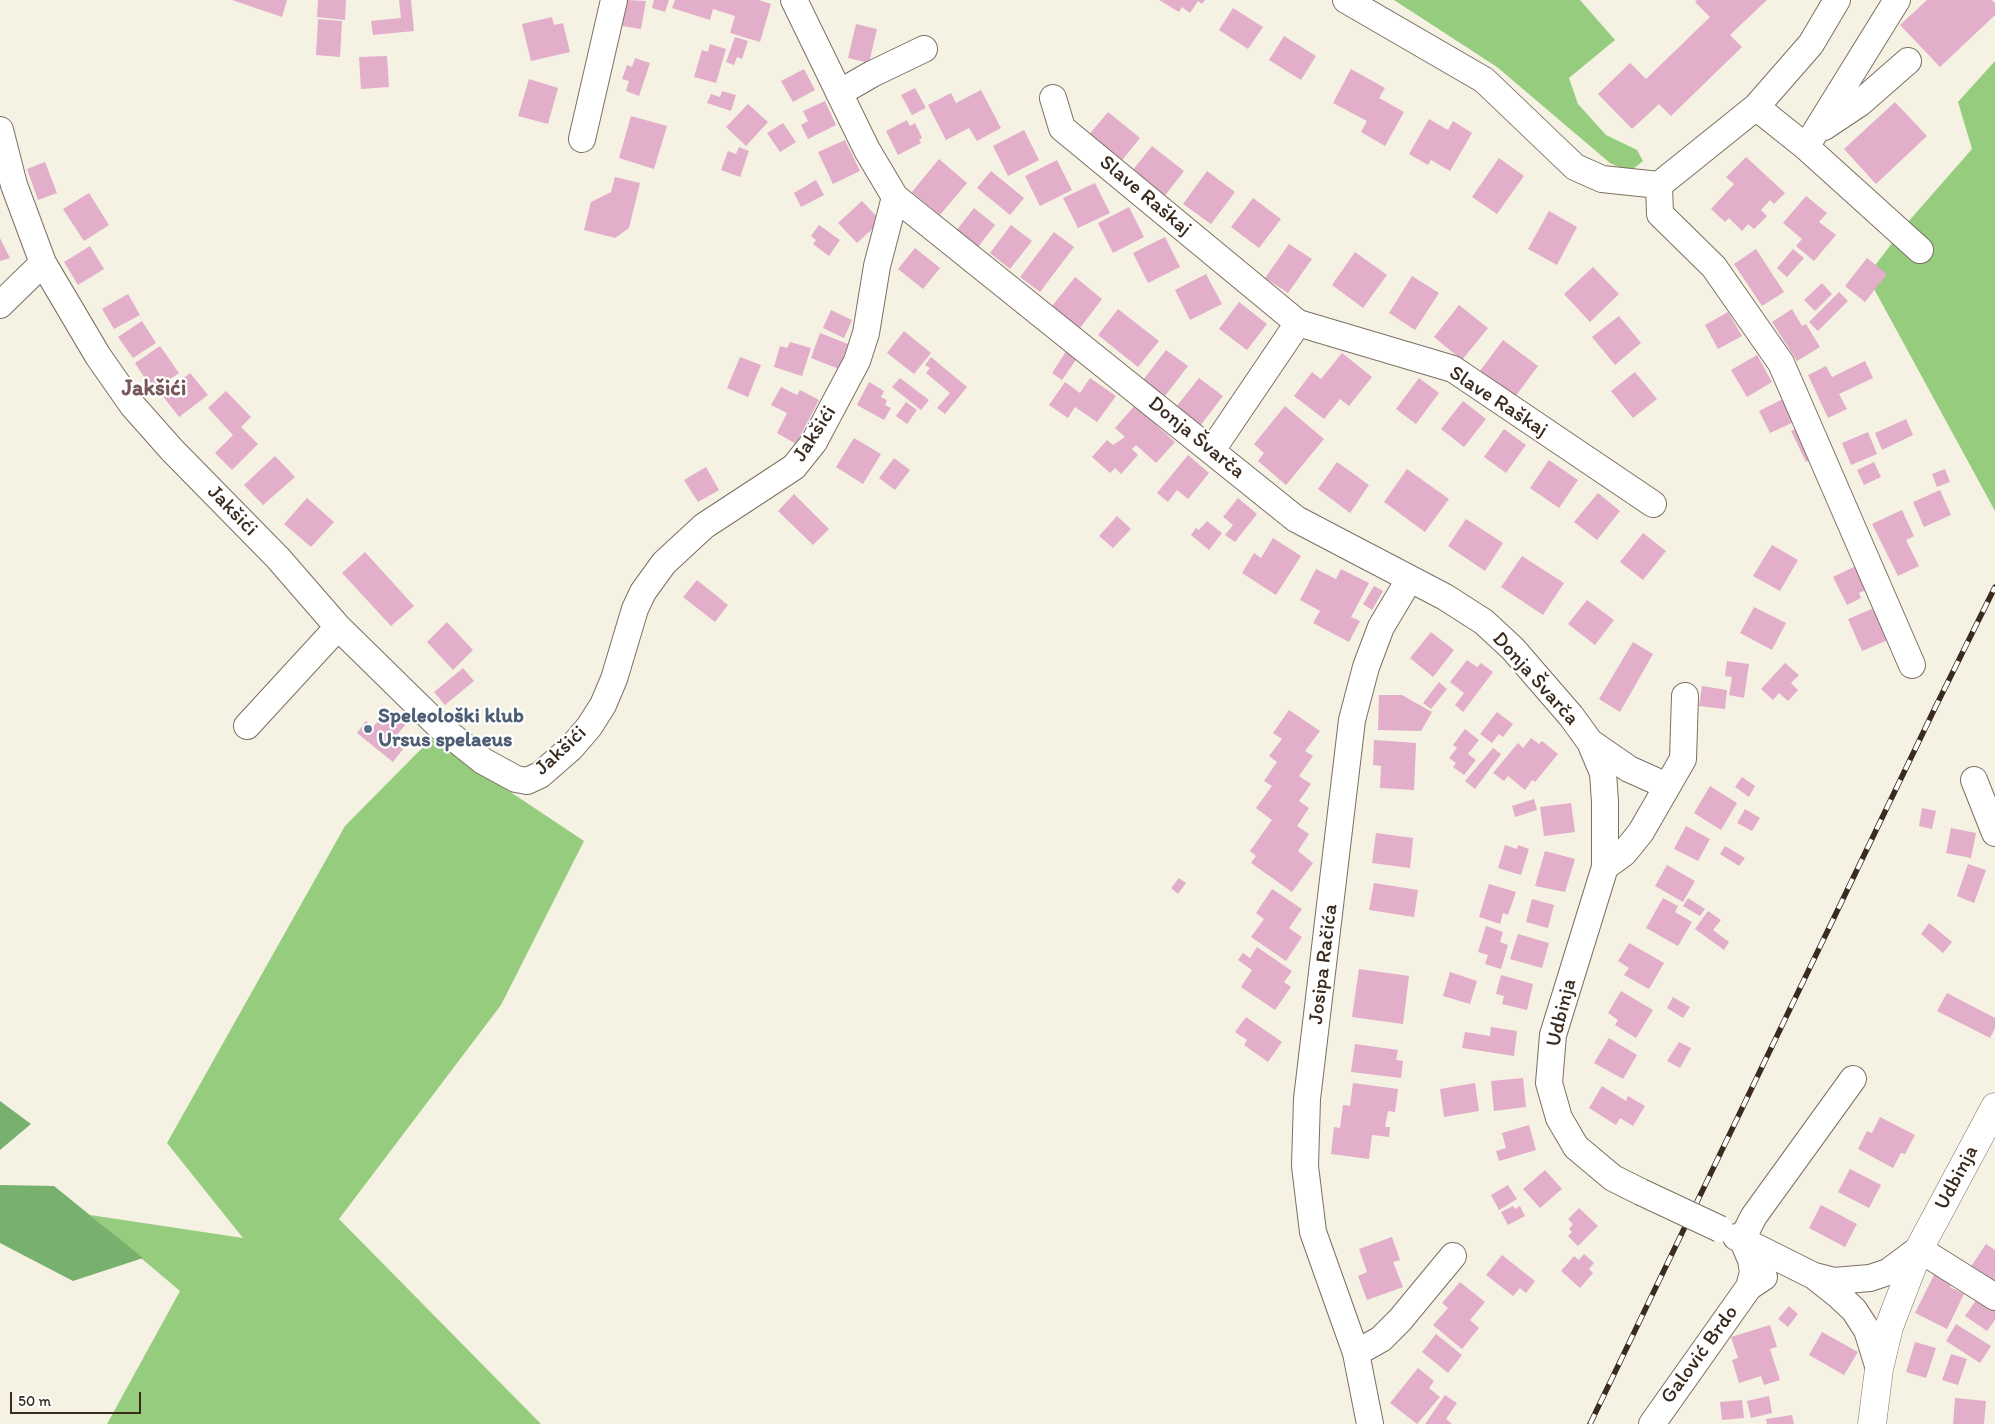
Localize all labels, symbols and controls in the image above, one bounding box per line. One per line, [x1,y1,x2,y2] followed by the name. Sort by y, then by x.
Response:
[1094,150,1196,242] street label: Slave Raškaj
[1444,361,1552,443] street label: Slave Raškaj
[122,376,186,402] district label: Jakšići
[1143,391,1249,485] street label: Donja Švarča
[788,401,842,467] street label: Jakšići
[202,480,262,542] street label: Jakšići
[1486,627,1584,731] street label: Donja Švarča
[378,704,524,754] place label: Speleološki klub Ursus spelaeus
[530,721,592,781] street label: Jakšići
[362,723,374,735] marker: Speleološki klub Ursus spelaeus
[1304,902,1344,1026] street label: Josipa Račića
[1541,976,1583,1050] street label: Udbinja
[1930,1142,1984,1214] street label: Udbinja
[1656,1301,1744,1409] street label: Galović Brdo
[12,1382,144,1414] scale bar
[18,1392,51,1410] text: 50 m

